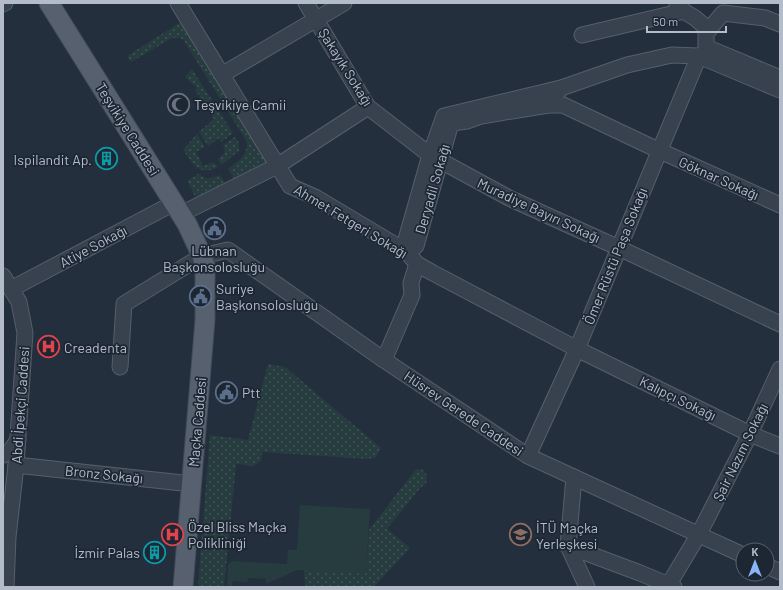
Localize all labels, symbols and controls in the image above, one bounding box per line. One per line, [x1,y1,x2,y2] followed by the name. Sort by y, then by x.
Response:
[647,8,726,34] scale bar
[653,14,678,28] text: 50 m
[315,25,377,109] street label: Şakayık Sokağı
[93,79,163,179] street label: Teşvikiye Caddesi
[165,91,191,117] mosque icon: Teşvikiye Camii
[194,96,286,113] place label: Teşvikiye Camii
[411,142,453,236] street label: Deryadil Sokağı
[94,146,120,172] building icon: Ispilandit Ap.
[14,151,92,168] place label: Ispilandit Ap.
[676,153,762,203] street label: Göknar Sokağı
[475,174,603,246] street label: Muradiye Bayırı Sokağı
[291,180,411,262] street label: Ahmet Fetgeri Sokağı
[580,185,650,327] street label: Ömer Rüstü Paşa Sokağı
[201,215,227,241] public building icon: Lübnan Başkonsolosluğu
[56,221,130,271] street label: Atiye Sokağı
[163,242,265,275] place label: Lübnan Başkonsolosluğu
[216,280,318,313] place label: Suriye Başkonsolosluğu
[188,283,214,309] public building icon: Suriye Başkonsolosluğu
[36,334,62,360] hospital icon: Creadenta
[64,339,127,356] place label: Creadenta
[7,346,33,464] street label: Abdi İpekçi Caddesi
[401,367,527,459] street label: Hüsrev Gerede Caddesi
[637,372,719,424] street label: Kalıpçı Sokağı
[185,377,209,467] street label: Maçka Caddesi
[214,379,240,405] public building icon: Ptt
[242,384,260,401] place label: Ptt
[709,400,771,504] street label: Şair Nazım Sokağı
[64,461,144,487] street label: Bronz Sokağı
[188,518,287,551] place label: Özel Bliss Maçka Polikliniği
[536,519,598,552] place label: İTÜ Maçka Yerleşkesi
[160,521,186,547] hospital icon: Özel Bliss Maçka Polikliniği
[508,522,534,548] school or university icon: İTÜ Maçka Yerleşkesi
[142,539,168,565] building icon: İzmir Palas
[735,542,775,582] north arrow
[75,544,140,561] place label: İzmir Palas
[752,545,759,558] text: K

